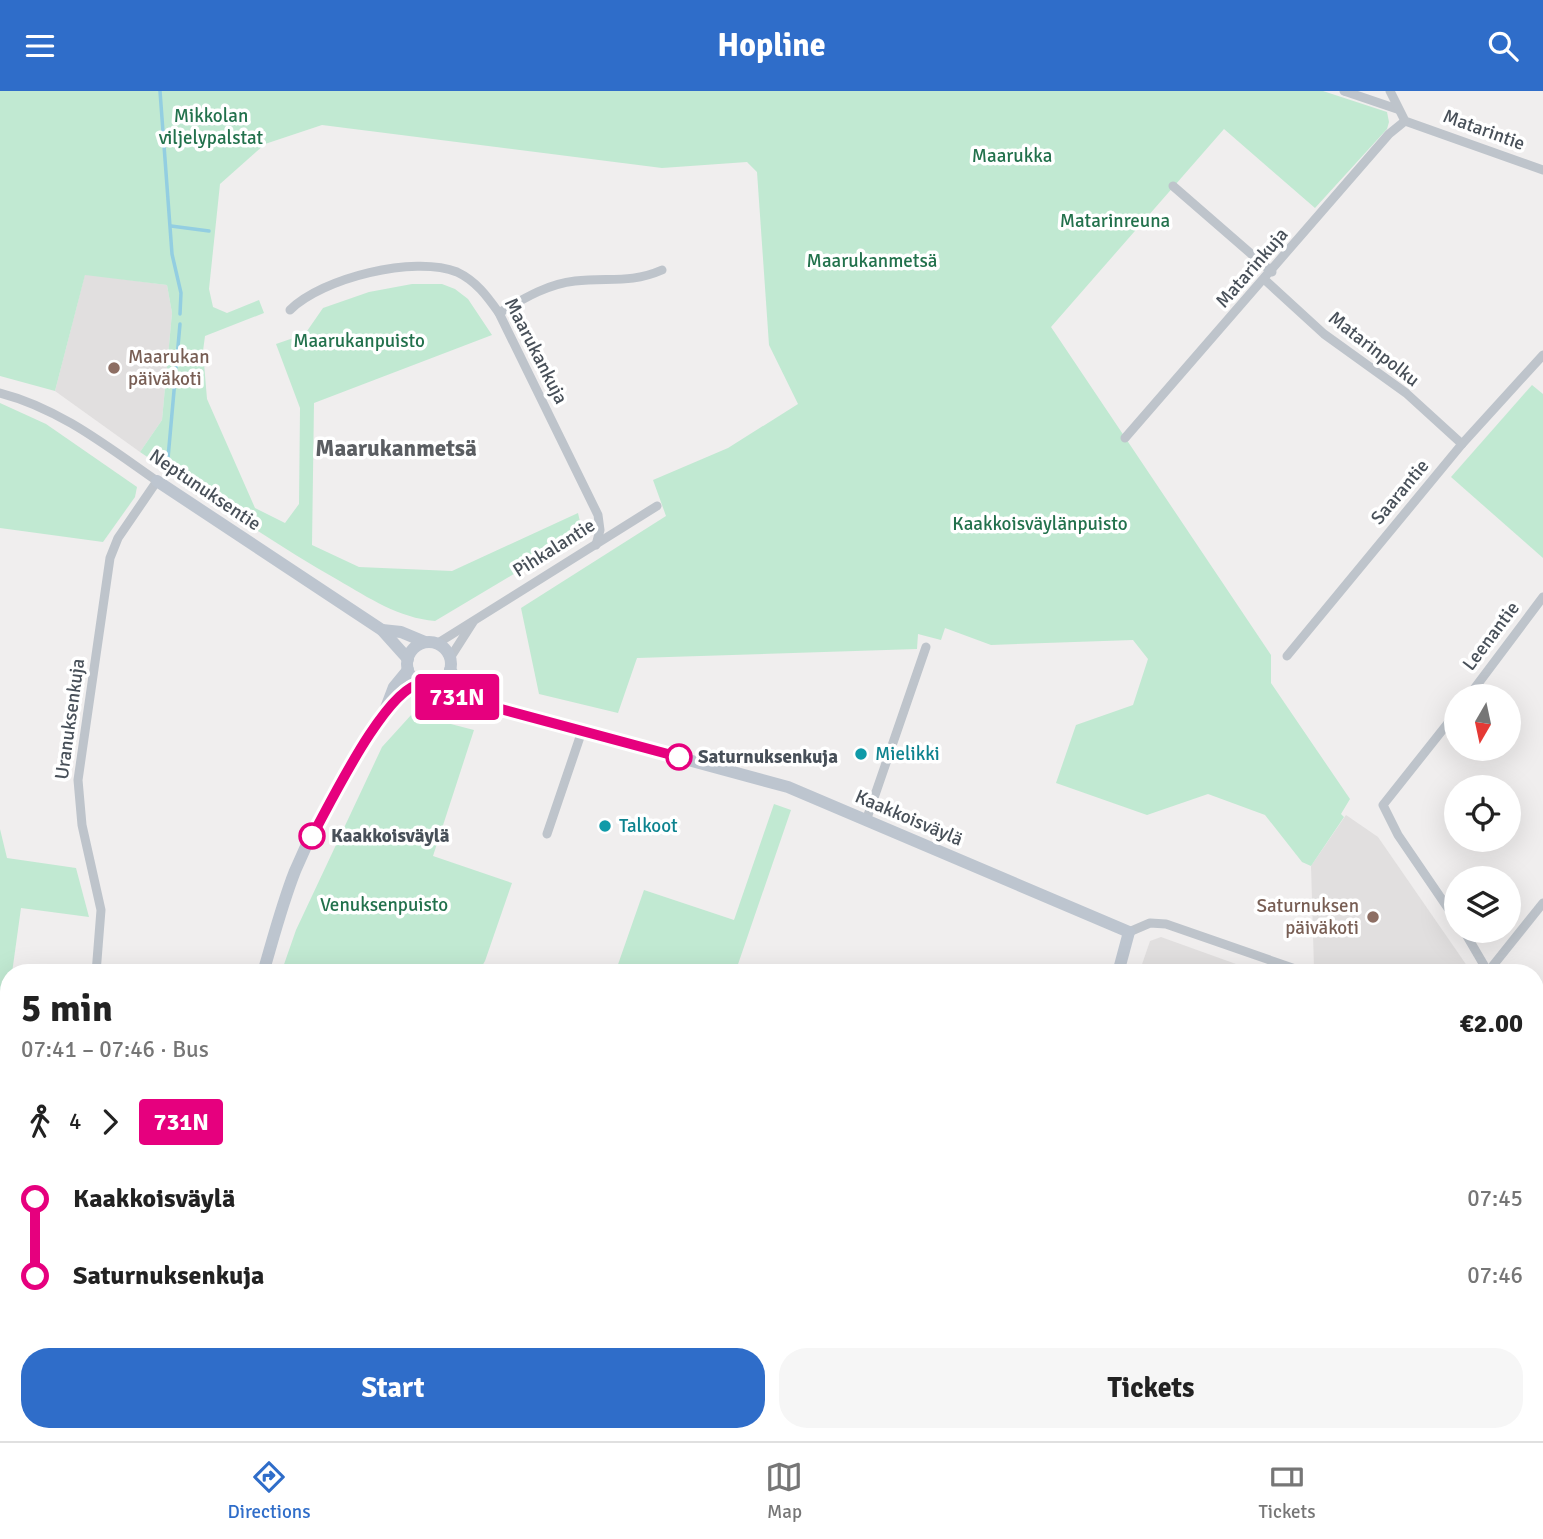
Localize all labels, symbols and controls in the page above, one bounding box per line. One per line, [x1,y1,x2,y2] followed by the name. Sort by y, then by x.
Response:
[717,26,826,65] text: Hopline
[21,27,59,65] icon: menu
[1484,27,1522,65] icon: search
[159,104,264,150] park label: Mikkolan viljelypalstat
[1440,104,1528,156] street label: Matarintie
[972,144,1052,168] park label: Maarukka
[1060,209,1170,233] park label: Matarinreuna
[1211,223,1293,313] street label: Matarinkuja
[807,249,937,273] park label: Maarukanmetsä
[499,294,573,408] street label: Maarukankuja
[1324,306,1424,392] street label: Matarinpolku
[293,329,425,353] park label: Maarukanpuisto
[128,345,210,391] place label: Maarukan päiväkoti
[106,360,122,376] marker: Maarukan päiväkoti
[315,434,477,463] district label: Maarukanmetsä
[145,444,265,536] street label: Neptunuksentie
[1366,454,1434,530] street label: Saarantie
[952,512,1128,536] park label: Kaakkoisväylänpuisto
[508,513,600,583] street label: Pihkalantie
[1457,597,1525,675] street label: Leenantie
[50,657,90,781] street label: Uranuksenkuja
[408,674,506,720] line badge: 731N
[429,682,485,712] text: 731N
[1444,684,1521,761] north arrow
[1444,684,1521,943] map controls
[875,742,940,766] place label: Mielikki
[666,744,692,770] marker: Saturnuksenkuja
[698,745,838,769] place label: Saturnuksenkuja
[853,746,869,762] marker: Mielikki
[1444,775,1521,852] button: locate
[851,785,967,851] street label: Kaakkoisväylä
[619,814,678,838] place label: Talkoot
[597,818,613,834] marker: Talkoot
[299,823,325,849] marker: Kaakkoisväylä
[331,824,450,848] place label: Kaakkoisväylä
[1444,866,1521,943] button: layers
[320,893,448,917] park label: Venuksenpuisto
[1257,894,1359,940] place label: Saturnuksen päiväkoti
[1365,909,1381,925] marker: Saturnuksen päiväkoti
[21,985,113,1032] text: 5 min
[1459,1008,1523,1040] text: €2.00
[21,1035,209,1064] text: 07:41 – 07:46 · Bus
[21,1103,59,1141] icon: walk
[91,1103,129,1141] icon: forward
[69,1107,81,1136] text: 4
[153,1107,209,1137] text: 731N
[73,1183,235,1215] text: Kaakkoisväylä
[1467,1184,1523,1213] text: 07:45
[73,1260,264,1292] text: Saturnuksenkuja
[1467,1261,1523,1290] text: 07:46
[21,1348,765,1428] button: Start
[779,1348,1523,1428] button: Tickets
[227,1458,311,1524] tab: Directions
[765,1458,803,1524] tab: Map
[1258,1458,1316,1524] tab: Tickets

